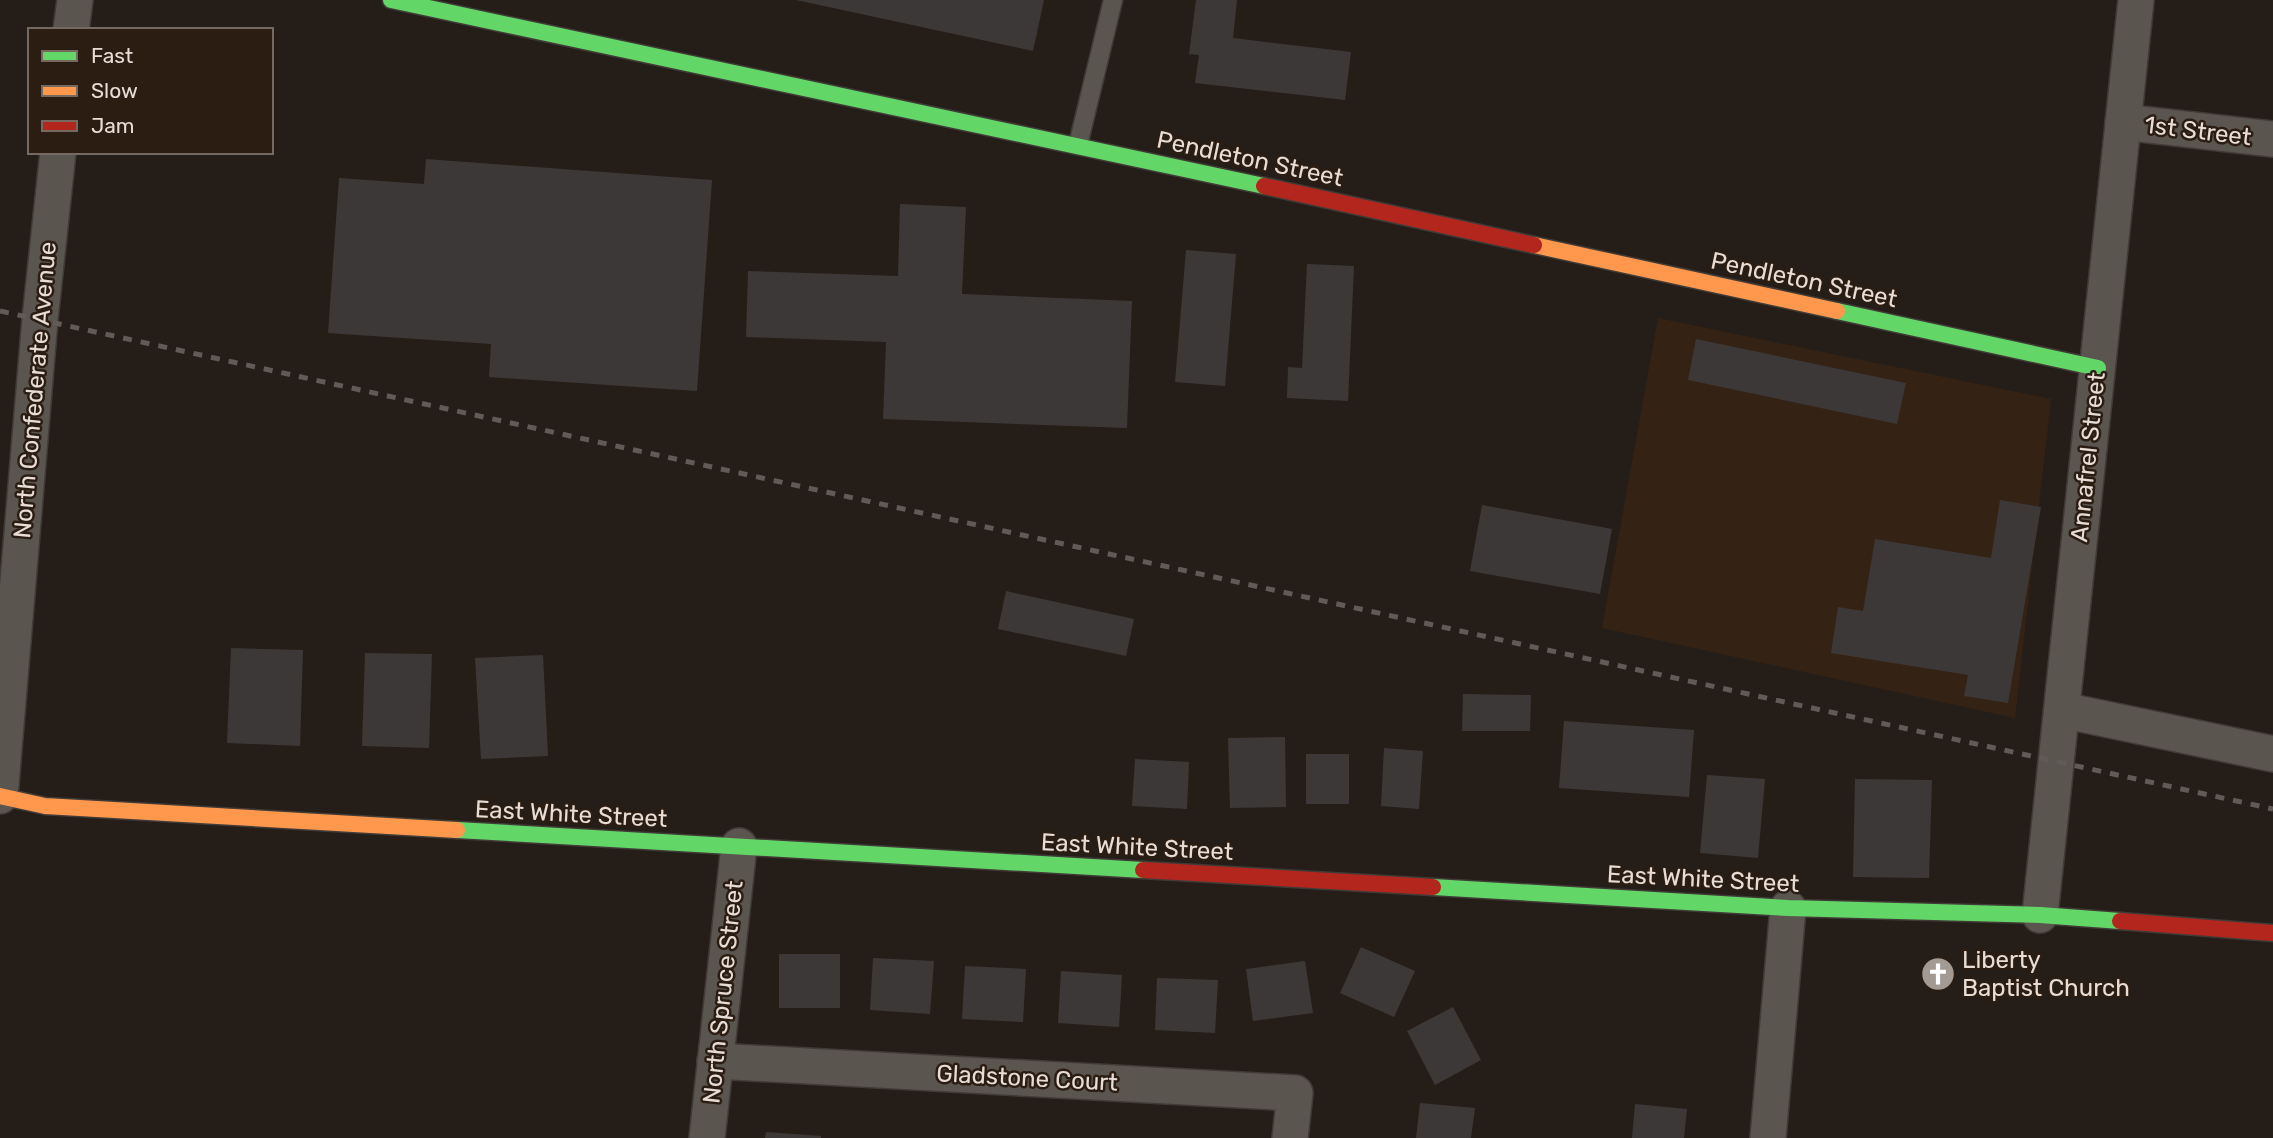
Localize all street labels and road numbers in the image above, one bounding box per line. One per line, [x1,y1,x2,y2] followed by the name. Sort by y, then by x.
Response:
[2143,111,2253,151] street label: 1st Street
[1154,126,1346,192] street label: Pendleton Street
[8,240,62,540] street label: North Confederate Avenue
[1708,247,1900,313] street label: Pendleton Street
[2065,371,2111,543] street label: Annafrel Street
[474,795,668,833] street label: East White Street
[1040,828,1234,866] street label: East White Street
[1606,860,1800,898] street label: East White Street
[697,879,749,1105] street label: North Spruce Street
[936,1059,1118,1097] street label: Gladstone Court

